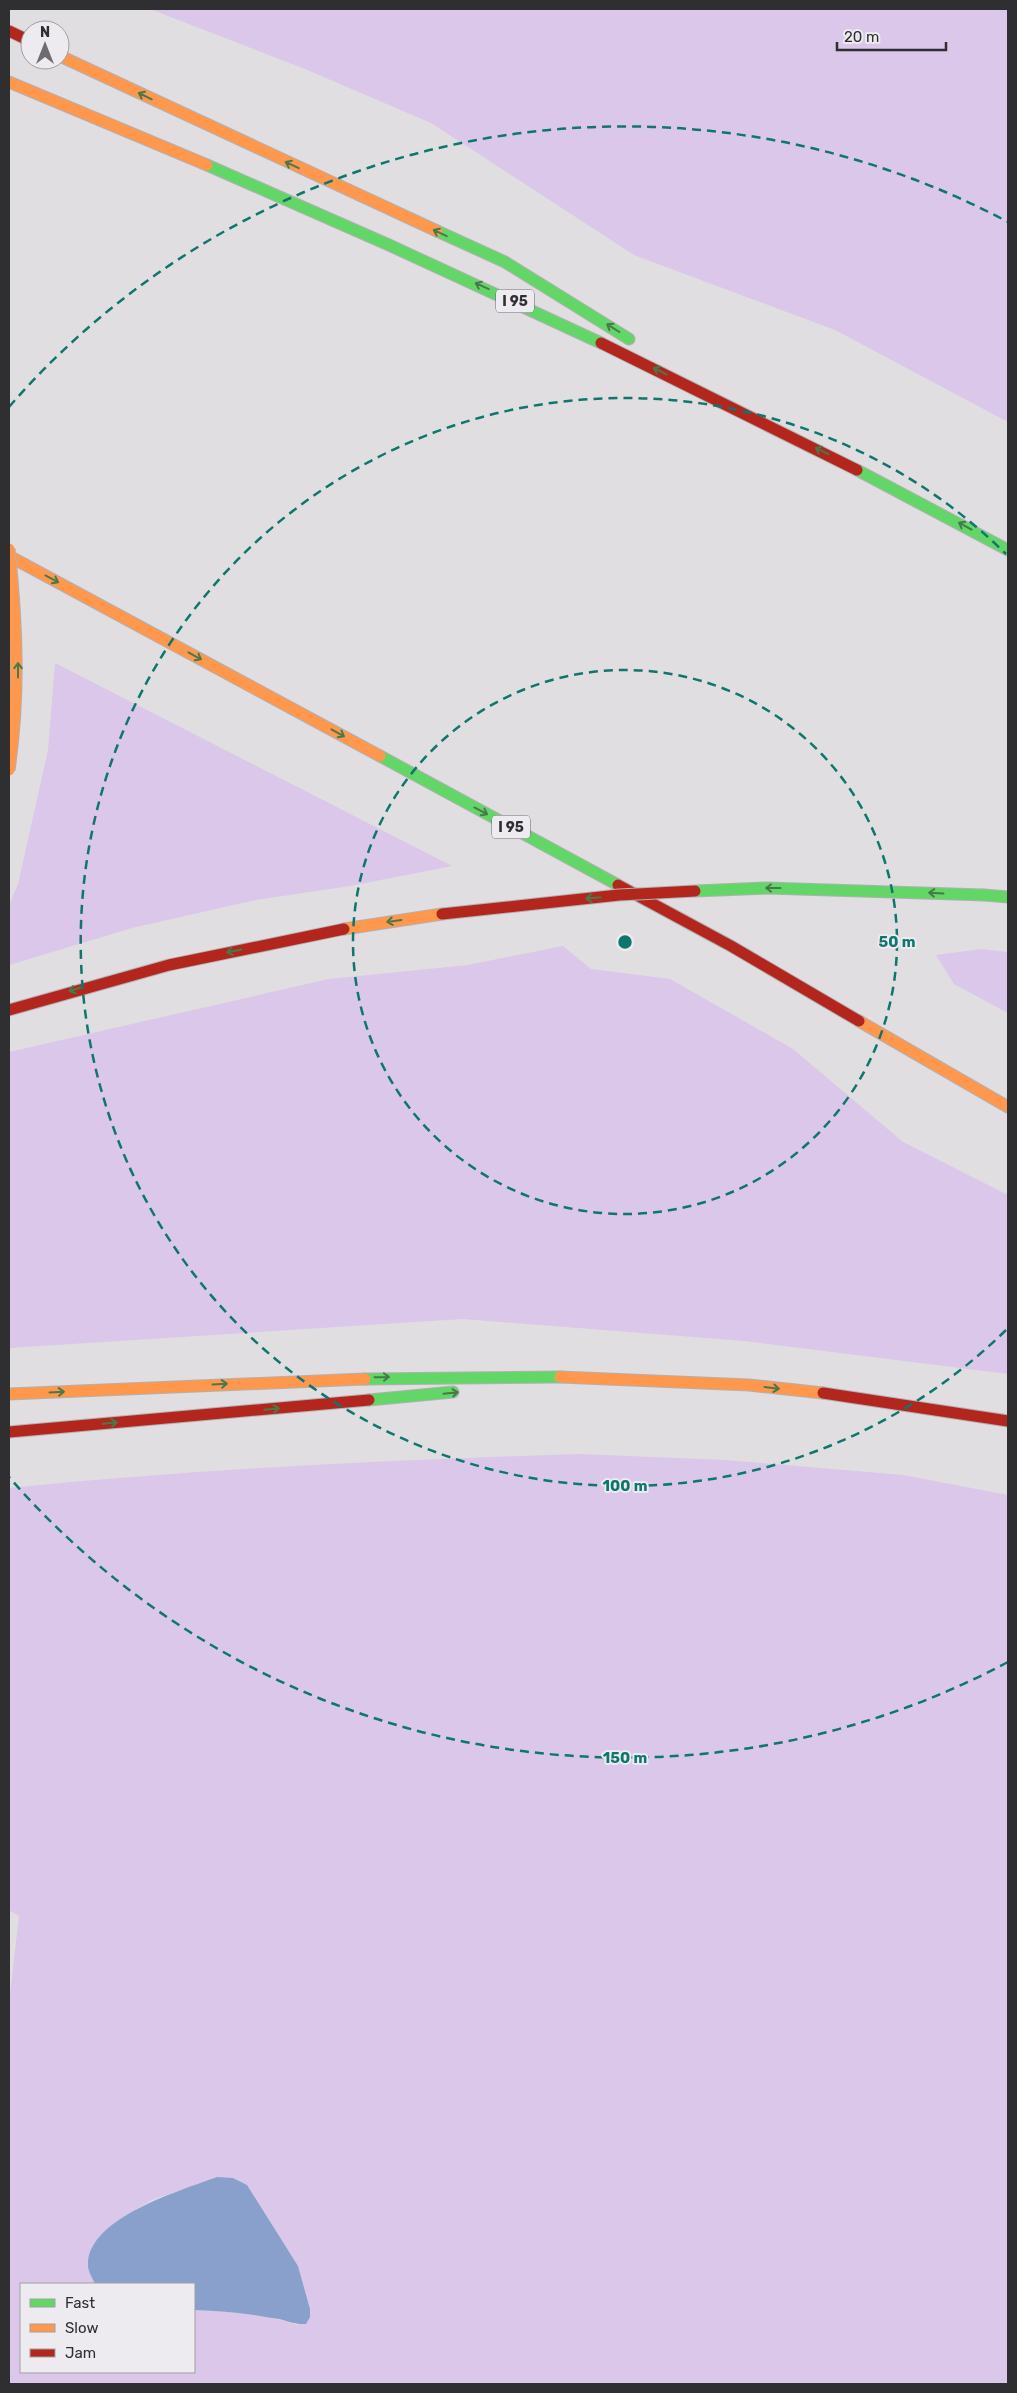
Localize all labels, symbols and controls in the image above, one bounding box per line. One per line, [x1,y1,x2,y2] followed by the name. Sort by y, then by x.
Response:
[20,20,70,70] north arrow
[837,20,946,52] scale bar
[40,24,50,41] text: N
[844,28,879,46] text: 20 m
[138,91,153,101] one-way arrow
[285,160,300,169] one-way arrow
[433,227,448,237] one-way arrow
[475,281,490,291] one-way arrow
[496,290,534,312] road number: I 95
[606,323,620,333] one-way arrow
[653,366,668,375] one-way arrow
[814,446,829,456] one-way arrow
[958,521,973,531] one-way arrow
[44,574,59,584] one-way arrow
[187,652,202,661] one-way arrow
[13,662,23,678] one-way arrow
[330,729,344,739] one-way arrow
[473,806,488,816] one-way arrow
[492,816,530,839] road number: I 95
[765,883,782,893] one-way arrow
[928,889,944,898] one-way arrow
[586,893,602,903] one-way arrow
[386,916,402,926] one-way arrow
[616,933,634,951] centre of rings
[879,933,915,951] text: 50 m
[226,947,242,956] one-way arrow
[69,985,84,994] one-way arrow
[374,1373,390,1382] one-way arrow
[212,1379,228,1389] one-way arrow
[763,1383,779,1393] one-way arrow
[49,1387,65,1396] one-way arrow
[442,1388,458,1397] one-way arrow
[263,1404,279,1414] one-way arrow
[101,1419,117,1428] one-way arrow
[603,1477,647,1495] text: 100 m
[603,1749,647,1767] text: 150 m
[20,2283,195,2373] legend
[65,2294,95,2312] text: Fast
[65,2319,98,2337] text: Slow
[65,2344,96,2362] text: Jam

